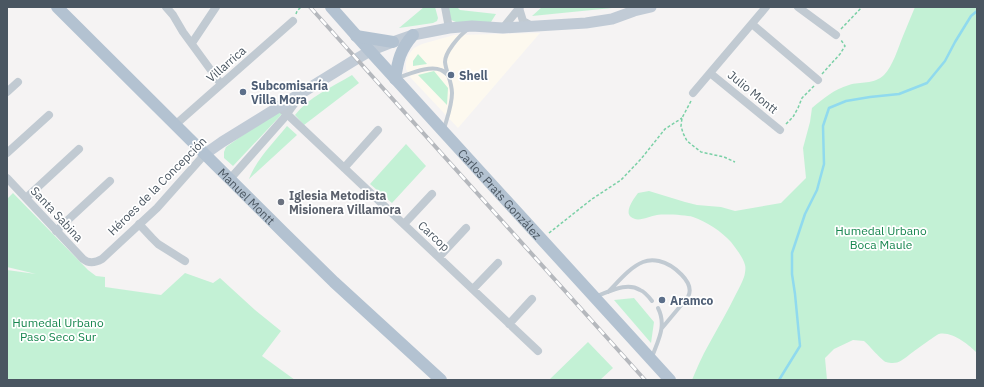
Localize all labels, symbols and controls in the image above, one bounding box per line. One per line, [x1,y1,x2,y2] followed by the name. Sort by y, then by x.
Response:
[203,42,249,85] street label: Villarrica
[725,67,781,117] street label: Julio Montt
[459,68,488,83] place label: Shell
[446,70,456,80] marker: Shell
[251,78,328,107] place label: Subcomisaría Villa Mora
[238,87,248,97] marker: Subcomisaría Villa Mora
[105,134,209,238] street label: Héroes de la Concepción
[455,145,545,242] street label: Carlos Prats González
[215,165,278,228] street label: Manuel Montt
[28,183,87,245] street label: Santa Sabina
[289,188,401,217] place label: Iglesia Metodista Misionera Villamora
[276,197,286,207] marker: Iglesia Metodista Misionera Villamora
[415,218,453,254] street label: Carcop
[835,223,927,252] park label: Humedal Urbano Boca Maule
[670,293,714,308] place label: Aramco
[657,295,667,305] marker: Aramco
[12,315,104,344] park label: Humedal Urbano Paso Seco Sur

